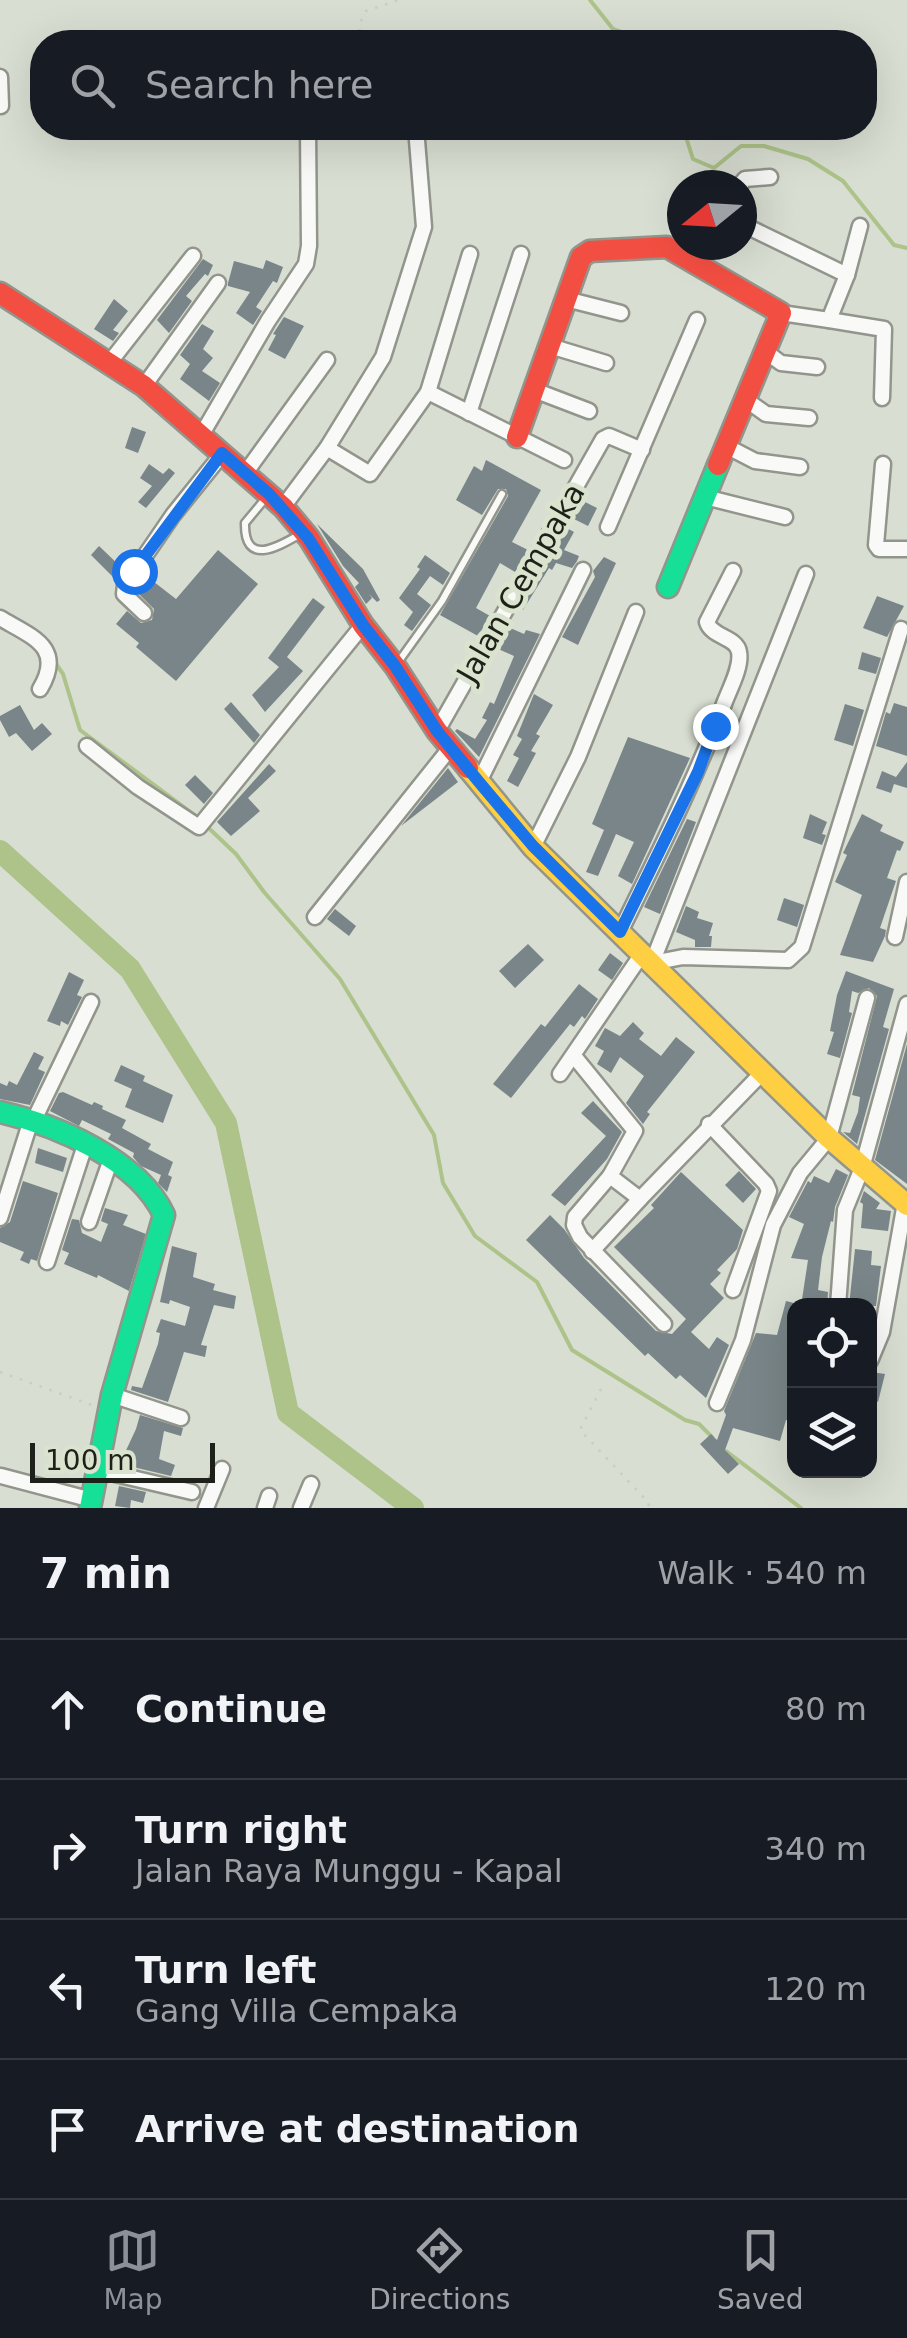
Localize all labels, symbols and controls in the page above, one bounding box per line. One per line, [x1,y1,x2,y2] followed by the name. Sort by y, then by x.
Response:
[30,30,877,140] search box
[65,58,120,113] icon: search
[145,63,373,107] text: Search here
[667,170,757,260] north arrow
[448,477,592,690] street label: Jalan Cempaka
[112,549,158,595] route start
[693,704,739,750] route end
[787,1298,877,1478] map controls
[787,1298,877,1388] button: locate
[787,1388,877,1478] button: layers
[30,1438,215,1482] scale bar
[45,1444,135,1477] text: 100 m
[40,1549,172,1598] text: 7 min
[657,1554,867,1592] text: Walk · 540 m
[40,1682,95,1737] icon: ahead
[135,1687,327,1731] text: Continue
[785,1690,867,1728] text: 80 m
[135,1808,347,1852] text: Turn right
[40,1822,95,1877] icon: right
[765,1830,867,1868] text: 340 m
[135,1852,563,1890] text: Jalan Raya Munggu - Kapal
[135,1948,316,1992] text: Turn left
[40,1962,95,2017] icon: left
[765,1970,867,2008] text: 120 m
[135,1992,459,2030] text: Gang Villa Cempaka
[40,2102,95,2157] icon: arrive
[135,2107,580,2151] text: Arrive at destination
[103,2223,162,2316] tab: Map
[369,2223,510,2316] tab: Directions
[717,2223,804,2316] tab: Saved

